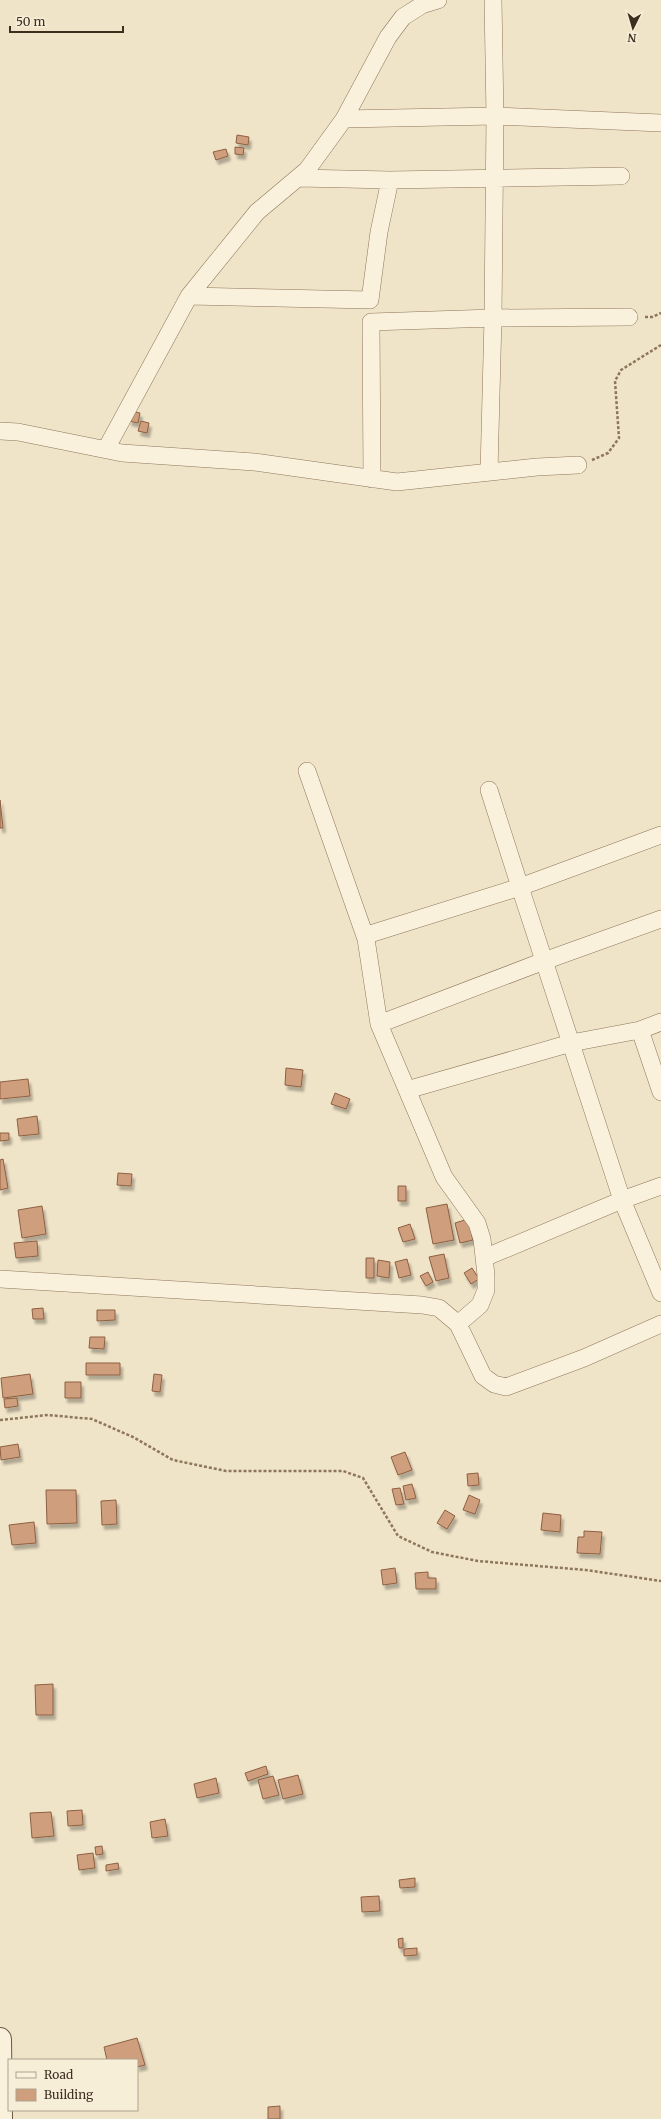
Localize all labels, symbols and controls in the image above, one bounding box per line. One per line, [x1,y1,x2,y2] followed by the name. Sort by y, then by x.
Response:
[10,8,123,34] scale bar
[613,8,653,48] north arrow
[16,14,45,29] text: 50 m
[627,31,637,45] text: N
[8,2059,138,2111] legend
[44,2067,73,2082] text: Road
[44,2087,94,2102] text: Building

